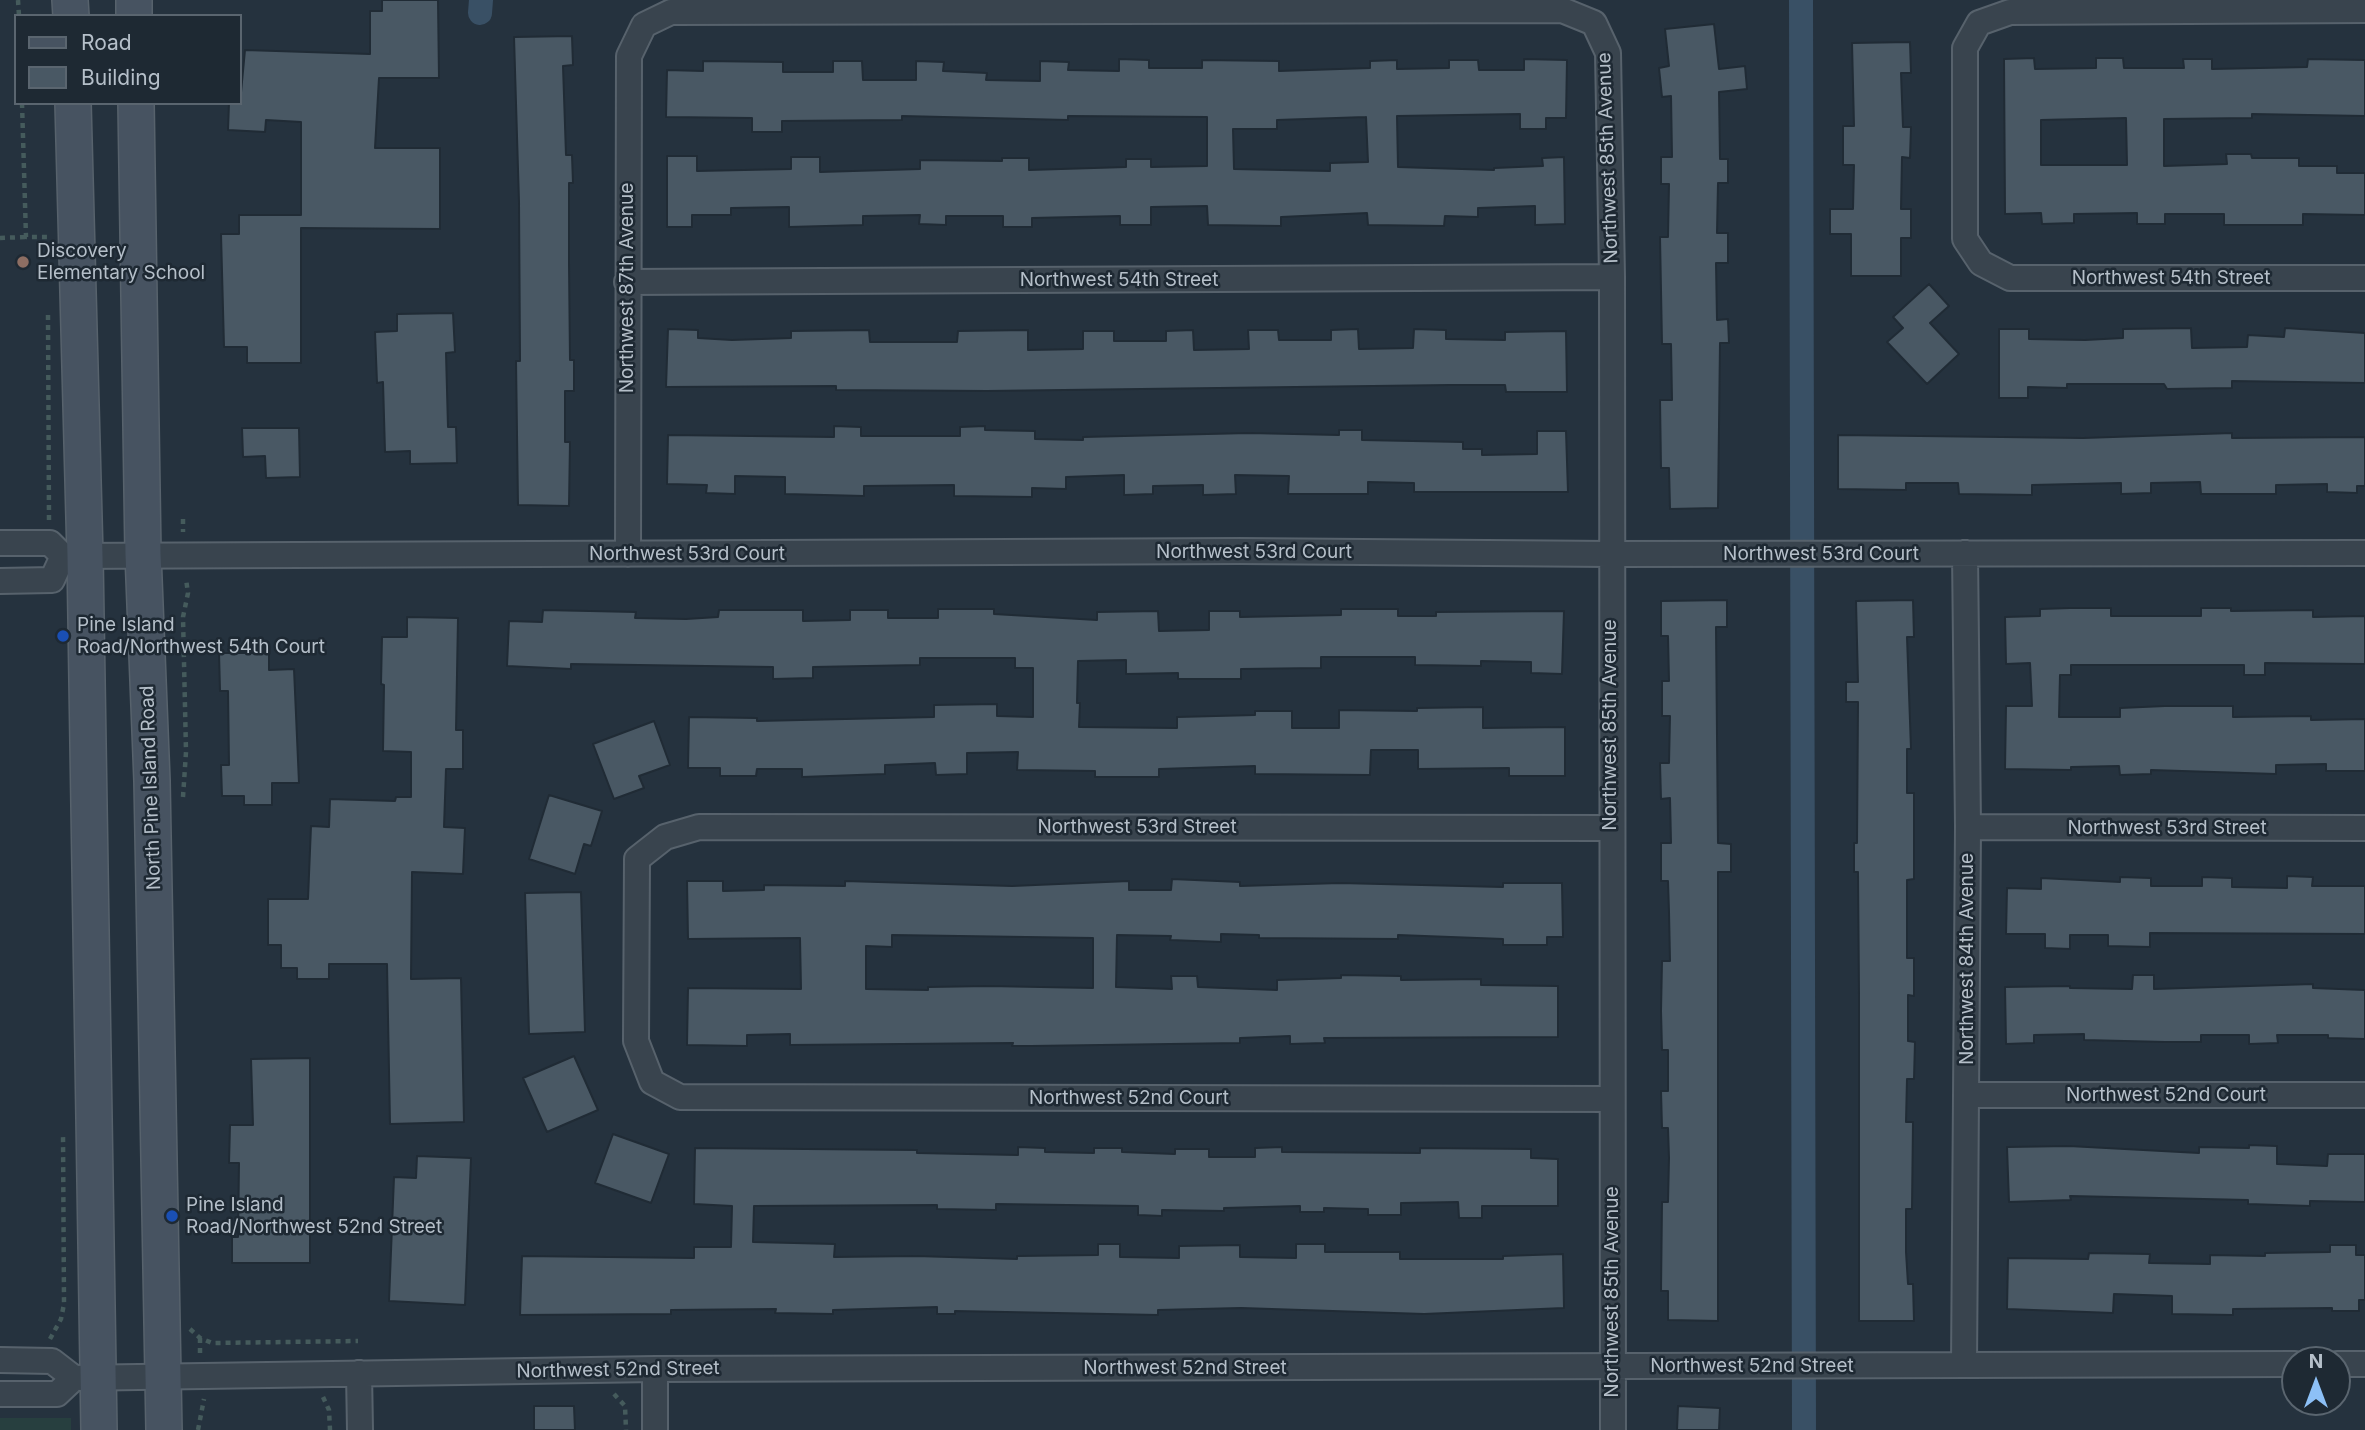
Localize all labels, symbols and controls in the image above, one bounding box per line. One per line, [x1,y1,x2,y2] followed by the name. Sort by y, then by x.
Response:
[14,14,242,105] legend
[81,30,132,55] text: Road
[1593,52,1623,264] street label: Northwest 85th Avenue
[81,65,161,90] text: Building
[616,183,638,393] street label: Northwest 87th Avenue
[37,240,205,284] place label: Discovery Elementary School
[15,254,31,270] marker: Discovery Elementary School
[2072,267,2270,289] street label: Northwest 54th Street
[1020,269,1218,291] street label: Northwest 54th Street
[1156,541,1352,563] street label: Northwest 53rd Court
[589,543,785,565] street label: Northwest 53rd Court
[1723,543,1919,565] street label: Northwest 53rd Court
[77,614,325,658] place label: Pine Island Road/Northwest 54th Court
[1599,619,1621,831] street label: Northwest 85th Avenue
[55,628,71,644] marker: Pine Island Road/Northwest 54th Court
[136,685,166,891] street label: North Pine Island Road
[1037,816,1237,838] street label: Northwest 53rd Street
[2067,817,2267,839] street label: Northwest 53rd Street
[1956,853,1978,1065] street label: Northwest 84th Avenue
[2066,1084,2266,1106] street label: Northwest 52nd Court
[1029,1087,1229,1109] street label: Northwest 52nd Court
[1601,1186,1623,1398] street label: Northwest 85th Avenue
[186,1194,442,1238] place label: Pine Island Road/Northwest 52nd Street
[164,1208,180,1224] marker: Pine Island Road/Northwest 52nd Street
[2281,1346,2351,1416] north arrow
[2309,1350,2323,1373] text: N
[1650,1355,1854,1377] street label: Northwest 52nd Street
[516,1357,720,1383] street label: Northwest 52nd Street
[1083,1357,1287,1379] street label: Northwest 52nd Street

